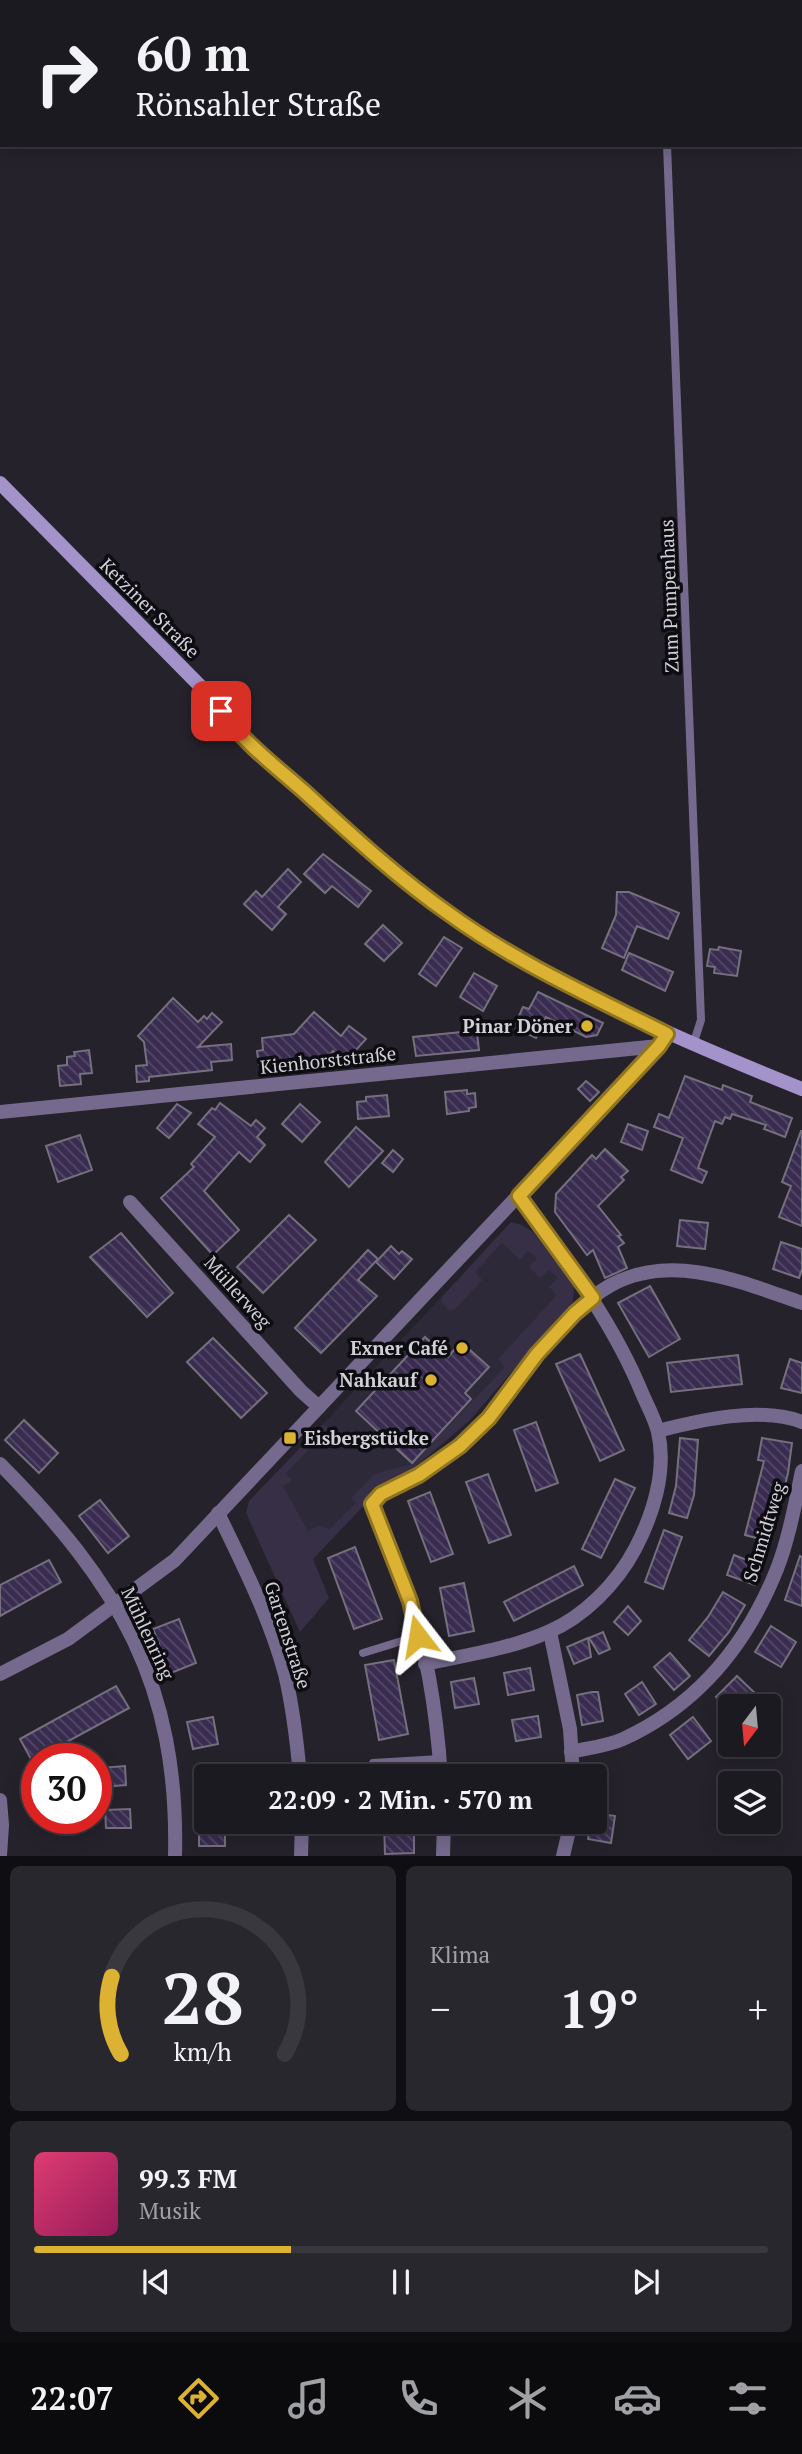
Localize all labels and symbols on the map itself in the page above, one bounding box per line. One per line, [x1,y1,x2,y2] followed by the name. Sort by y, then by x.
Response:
[653,519,684,673] street label: Zum Pumpenhaus
[95,552,206,663] street label: Ketziner Straße
[191,681,251,741] pin
[462,1013,574,1038] place label: Pinar Döner
[579,1018,595,1034] marker: Pinar Döner
[259,1040,397,1079] street label: Kienhorststraße
[199,1250,278,1334] street label: Müllerweg
[350,1335,448,1360] place label: Exner Café
[454,1340,470,1356] marker: Exner Café
[339,1367,419,1392] place label: Nahkauf
[423,1372,439,1388] marker: Nahkauf
[304,1425,429,1450] place label: Eisbergstücke
[282,1430,298,1446] marker: Eisbergstücke
[737,1478,791,1585] street label: Schmidtweg
[259,1578,318,1692] street label: Gartenstraße
[116,1582,181,1684] street label: Mühlenring
[381,1599,455,1673] position arrow
[718,1694,780,1757] north arrow
[21,1743,112,1834] speed limit sign: 30

